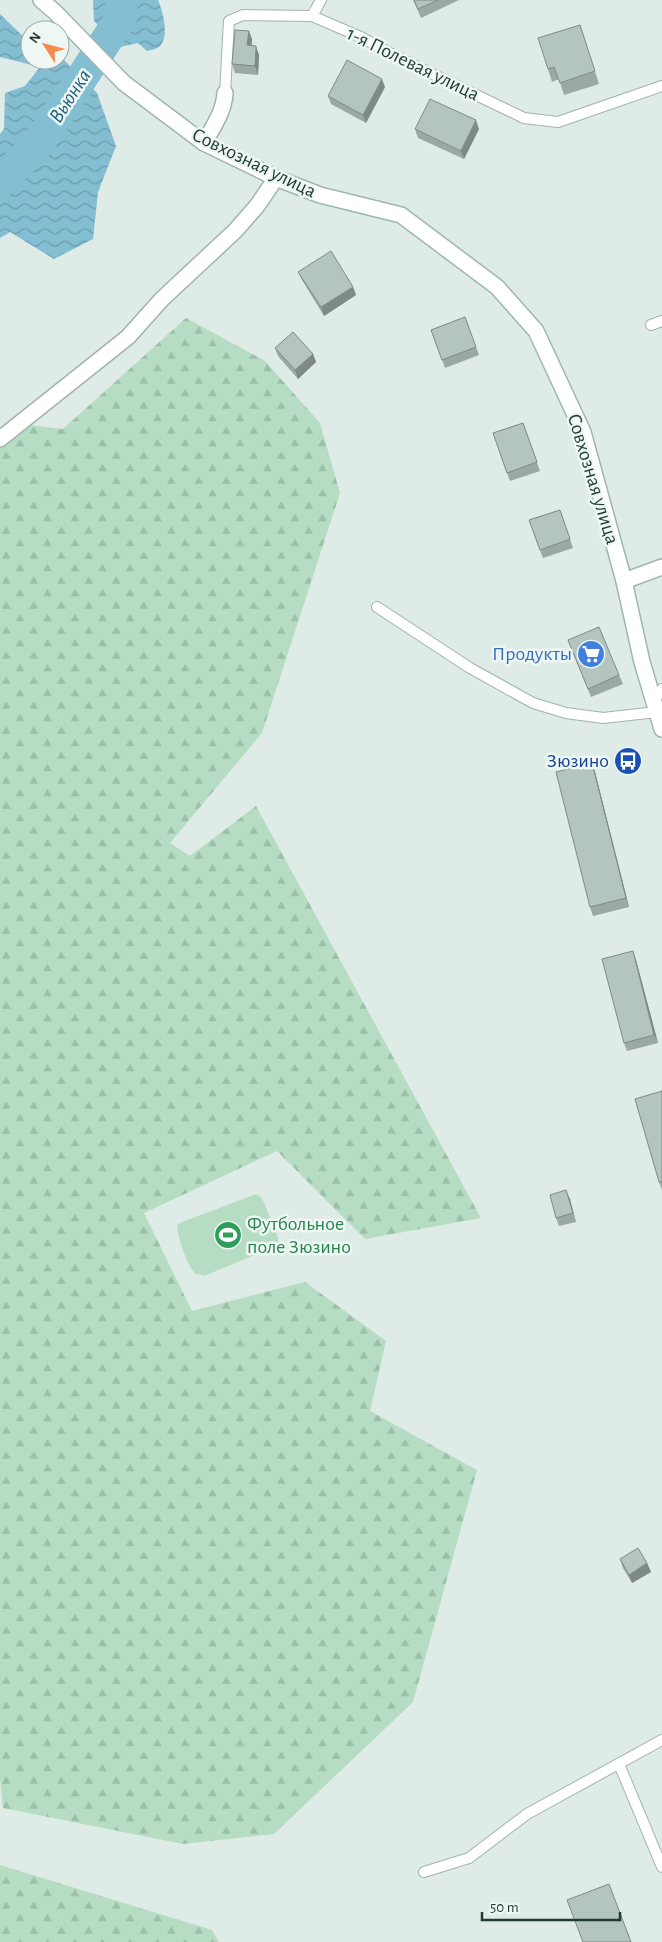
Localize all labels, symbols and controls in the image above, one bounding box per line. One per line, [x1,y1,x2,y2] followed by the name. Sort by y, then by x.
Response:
[20,20,70,70] north arrow
[344,23,482,105] street label: 1-я Полевая улица
[27,30,44,46] text: N
[45,66,95,126] water label: Вьюнка
[189,124,319,202] street label: Совхозная улица
[564,411,622,547] street label: Совхозная улица
[576,639,606,669] supermarket icon: Продукты
[492,644,572,664] place label: Продукты
[613,746,643,776] bus stop icon: Зюзино
[547,751,609,771] place label: Зюзино
[247,1214,351,1257] place label: Футбольное поле Зюзино
[213,1220,243,1250] sports icon: Футбольное поле Зюзино
[482,1890,620,1922] scale bar
[490,1900,519,1915] text: 50 m

